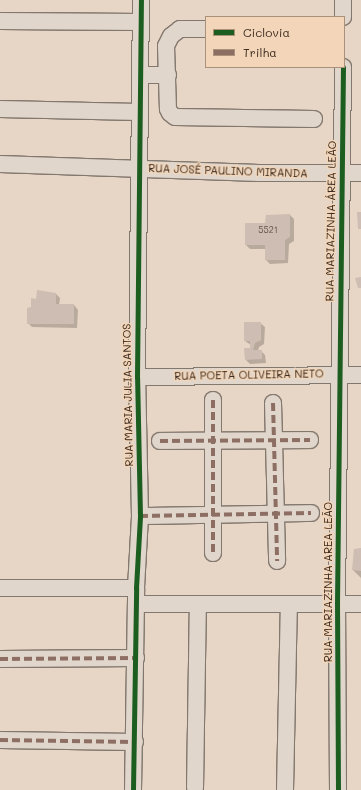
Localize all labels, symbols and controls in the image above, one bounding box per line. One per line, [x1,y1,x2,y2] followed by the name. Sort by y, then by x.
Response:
[205,16,345,68] legend
[243,24,290,40] text: Ciclovia
[243,44,277,60] text: Trilha
[323,141,339,301] street label: RUA MARIAZINHA ÁREA LEÃO
[148,162,308,180] street label: RUA JOSÉ PAULINO MIRANDA
[258,225,278,235] house number: 5521
[120,323,136,467] street label: RUA MARIA JULIA SANTOS
[174,367,324,383] street label: RUA POETA OLIVEIRA NETO
[321,502,335,662] street label: RUA MARIAZINHA AREA LEÃO

